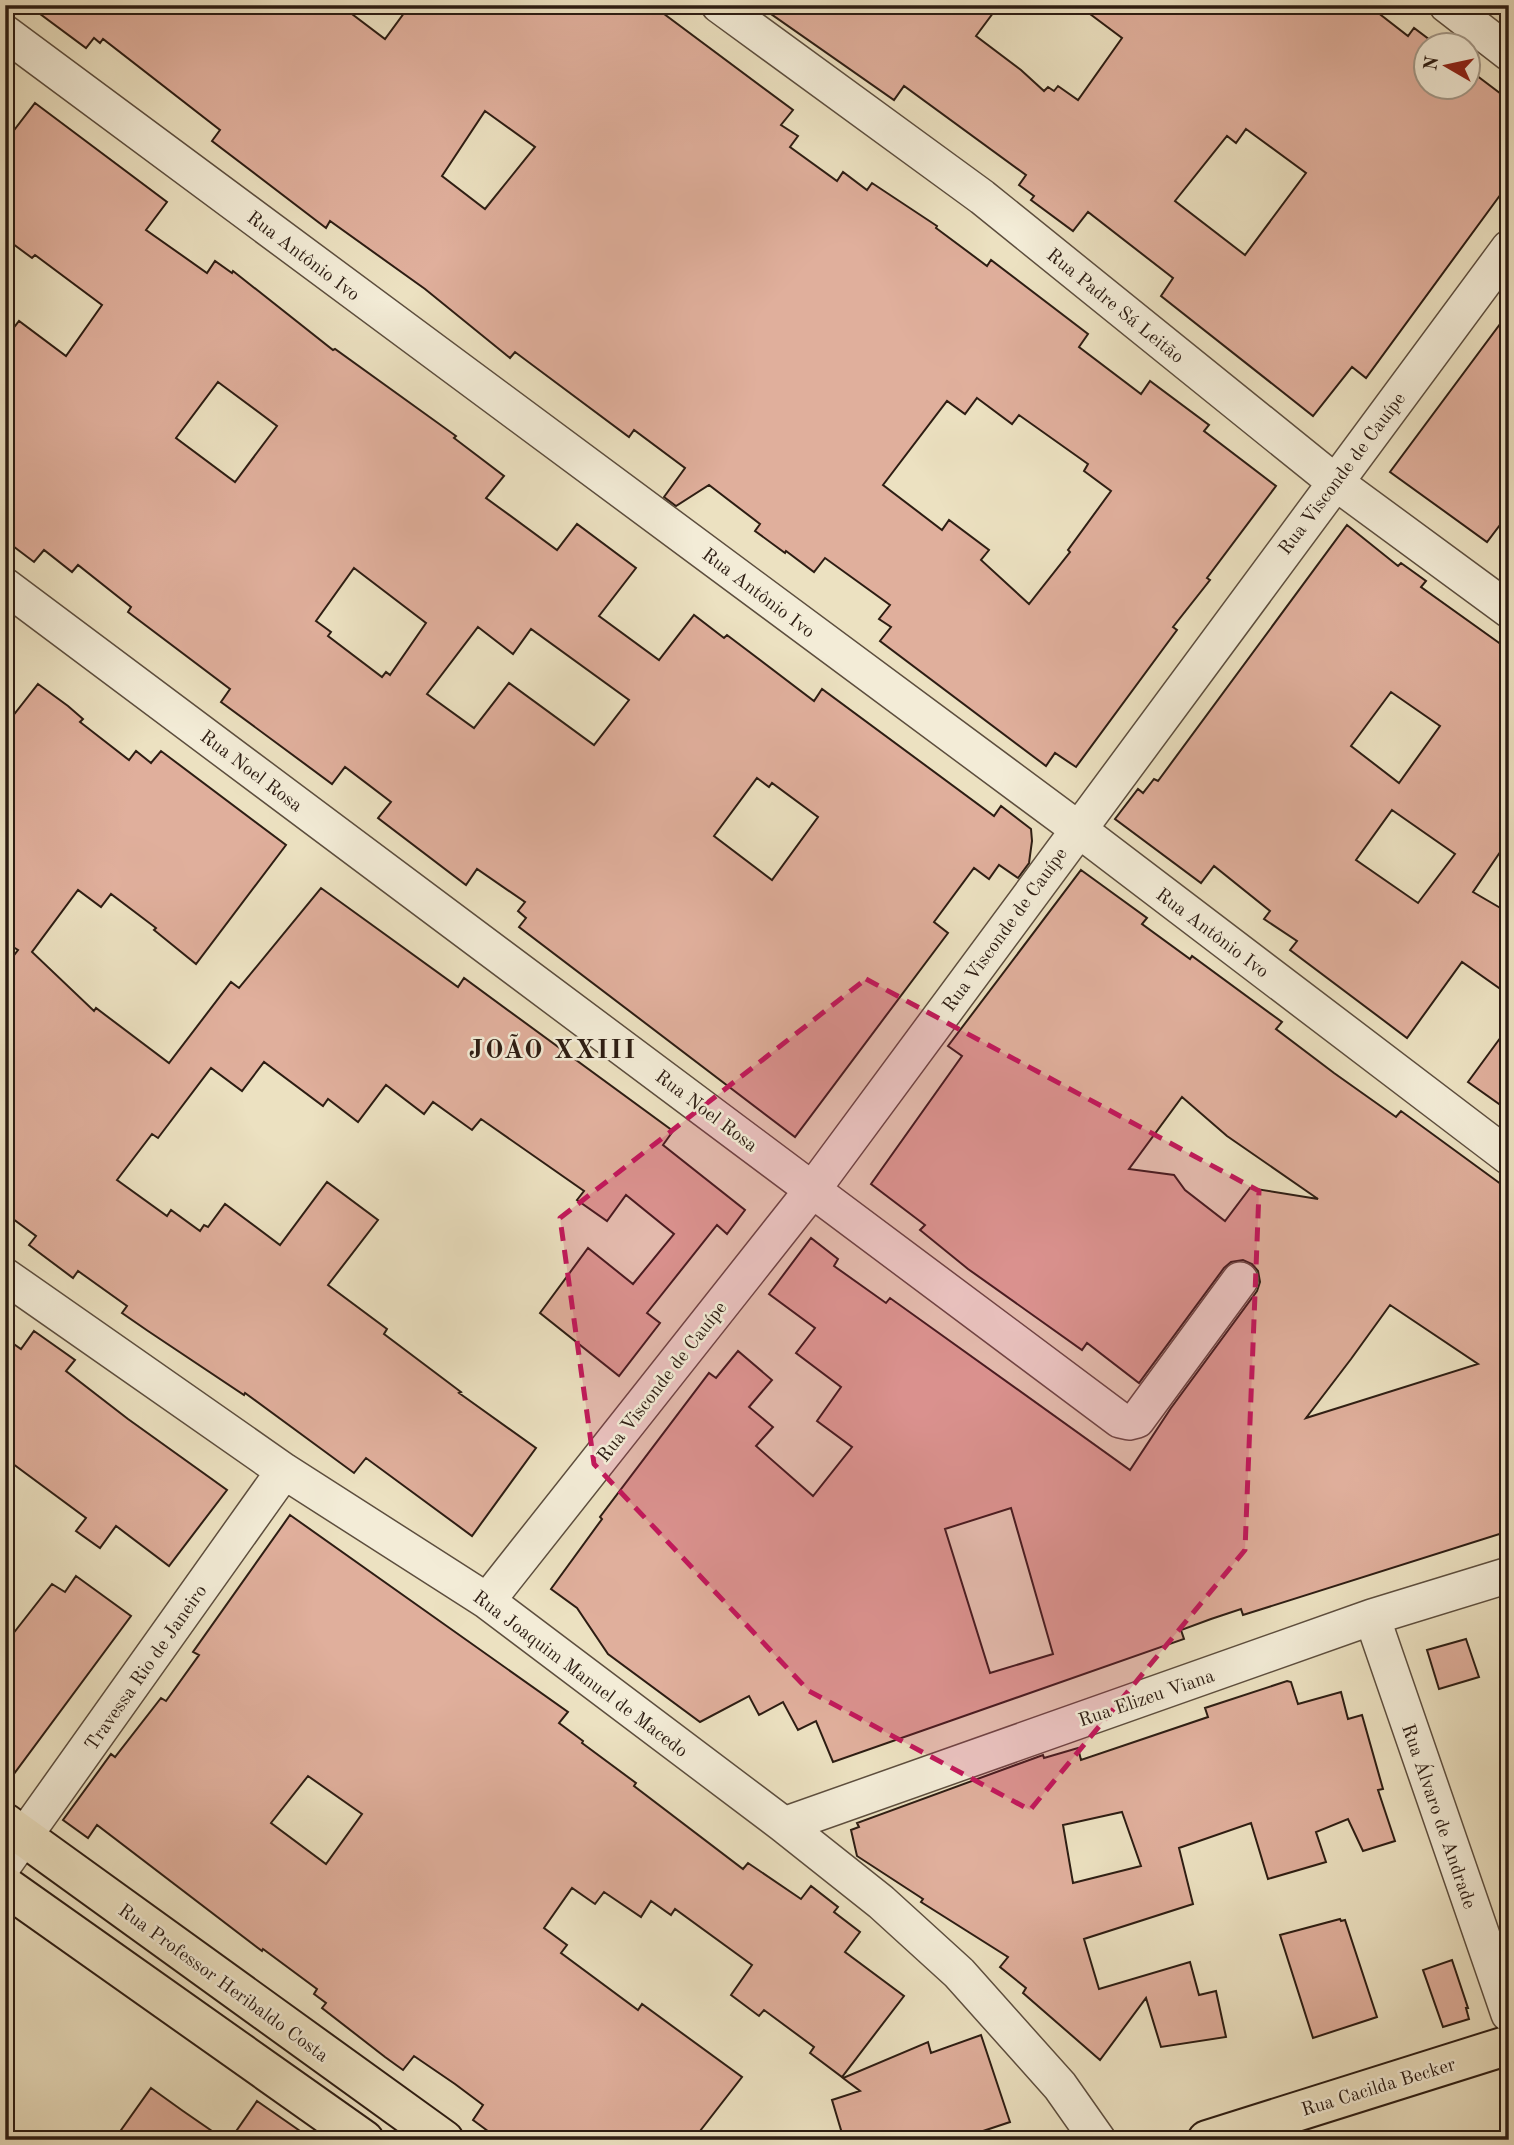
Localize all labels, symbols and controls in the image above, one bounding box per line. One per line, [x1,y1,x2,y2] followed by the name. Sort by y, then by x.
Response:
[1412,32,1482,102] north arrow
[1422,55,1443,72] text: N
[243,209,362,305] street label: Rua Antônio Ivo
[1042,246,1187,368] street label: Rua Padre Sá Leitão
[1276,390,1410,559] street label: Rua Visconde de Cauípe
[698,546,817,642] street label: Rua Antônio Ivo
[196,728,306,817] street label: Rua Noel Rosa
[940,845,1072,1016] street label: Rua Visconde de Cauípe
[1152,886,1271,982] street label: Rua Antônio Ivo
[469,1033,637,1064] district label: JOÃO XXIII
[651,1068,761,1157] street label: Rua Noel Rosa
[595,1299,731,1466] street label: Rua Visconde de Cauípe
[83,1582,212,1755] street label: Travessa Rio de Janeiro
[469,1588,690,1762] street label: Rua Joaquim Manuel de Macedo
[1076,1667,1218,1732] street label: Rua Elizeu Viana
[1397,1721,1482,1912] street label: Rua Álvaro de Andrade
[114,1902,332,2067] street label: Rua Professor Heribaldo Costa
[1299,2056,1458,2121] street label: Rua Cacilda Becker

